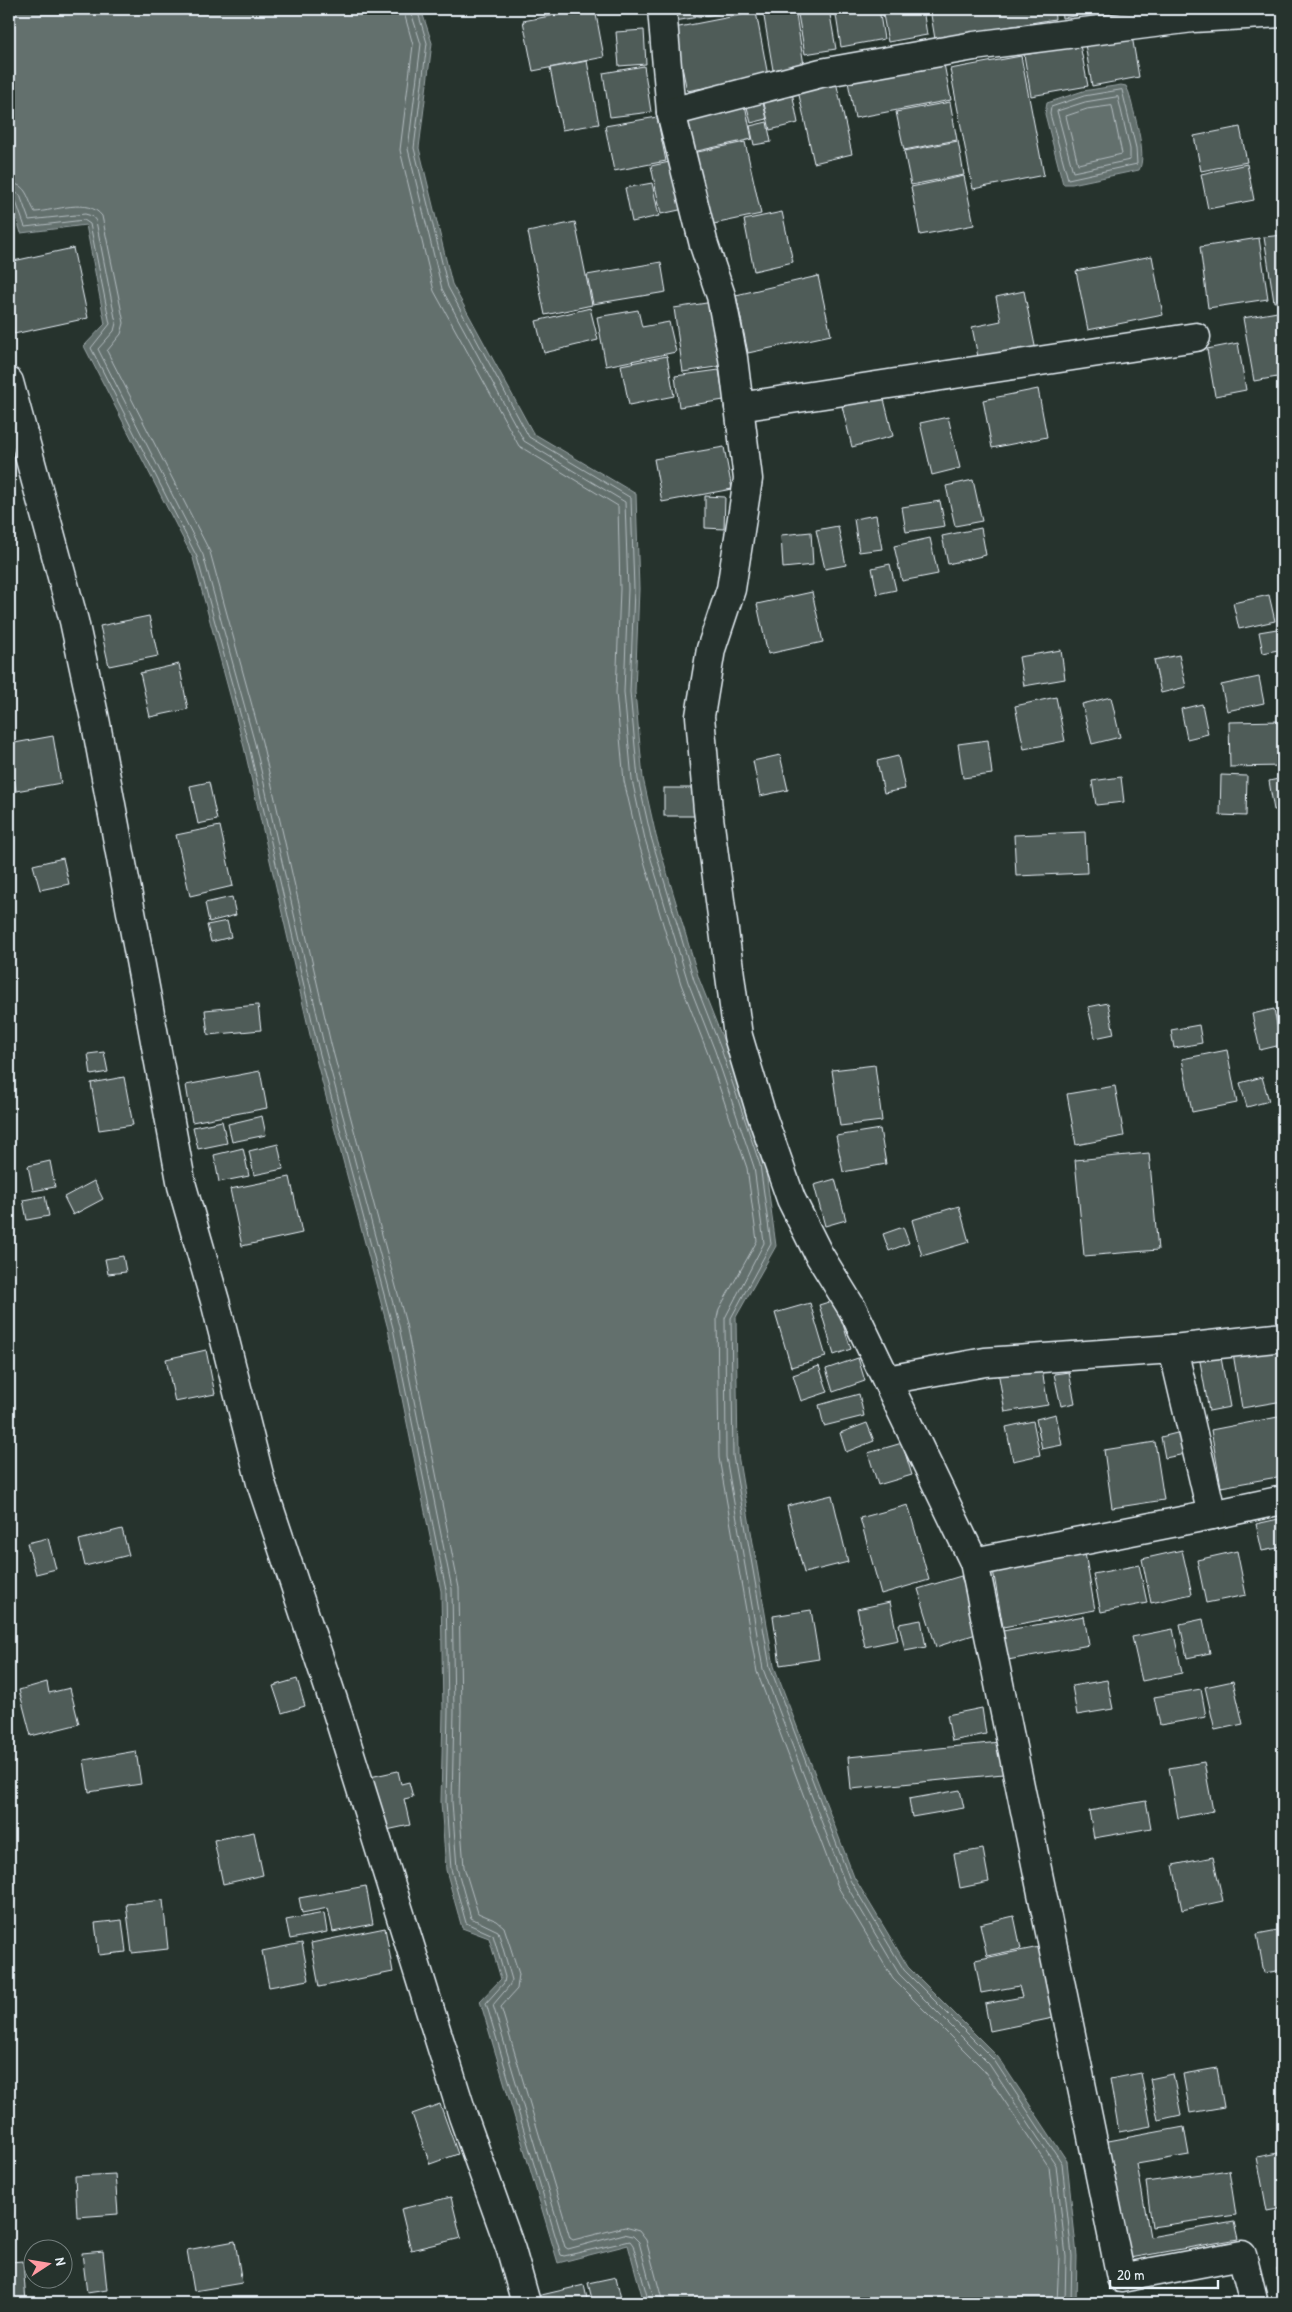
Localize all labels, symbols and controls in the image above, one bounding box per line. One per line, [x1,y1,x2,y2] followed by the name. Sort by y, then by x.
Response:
[22,2240,72,2290] north arrow
[51,2256,71,2267] text: N
[1110,2257,1217,2289] scale bar
[1117,2264,1144,2285] text: 20 m

